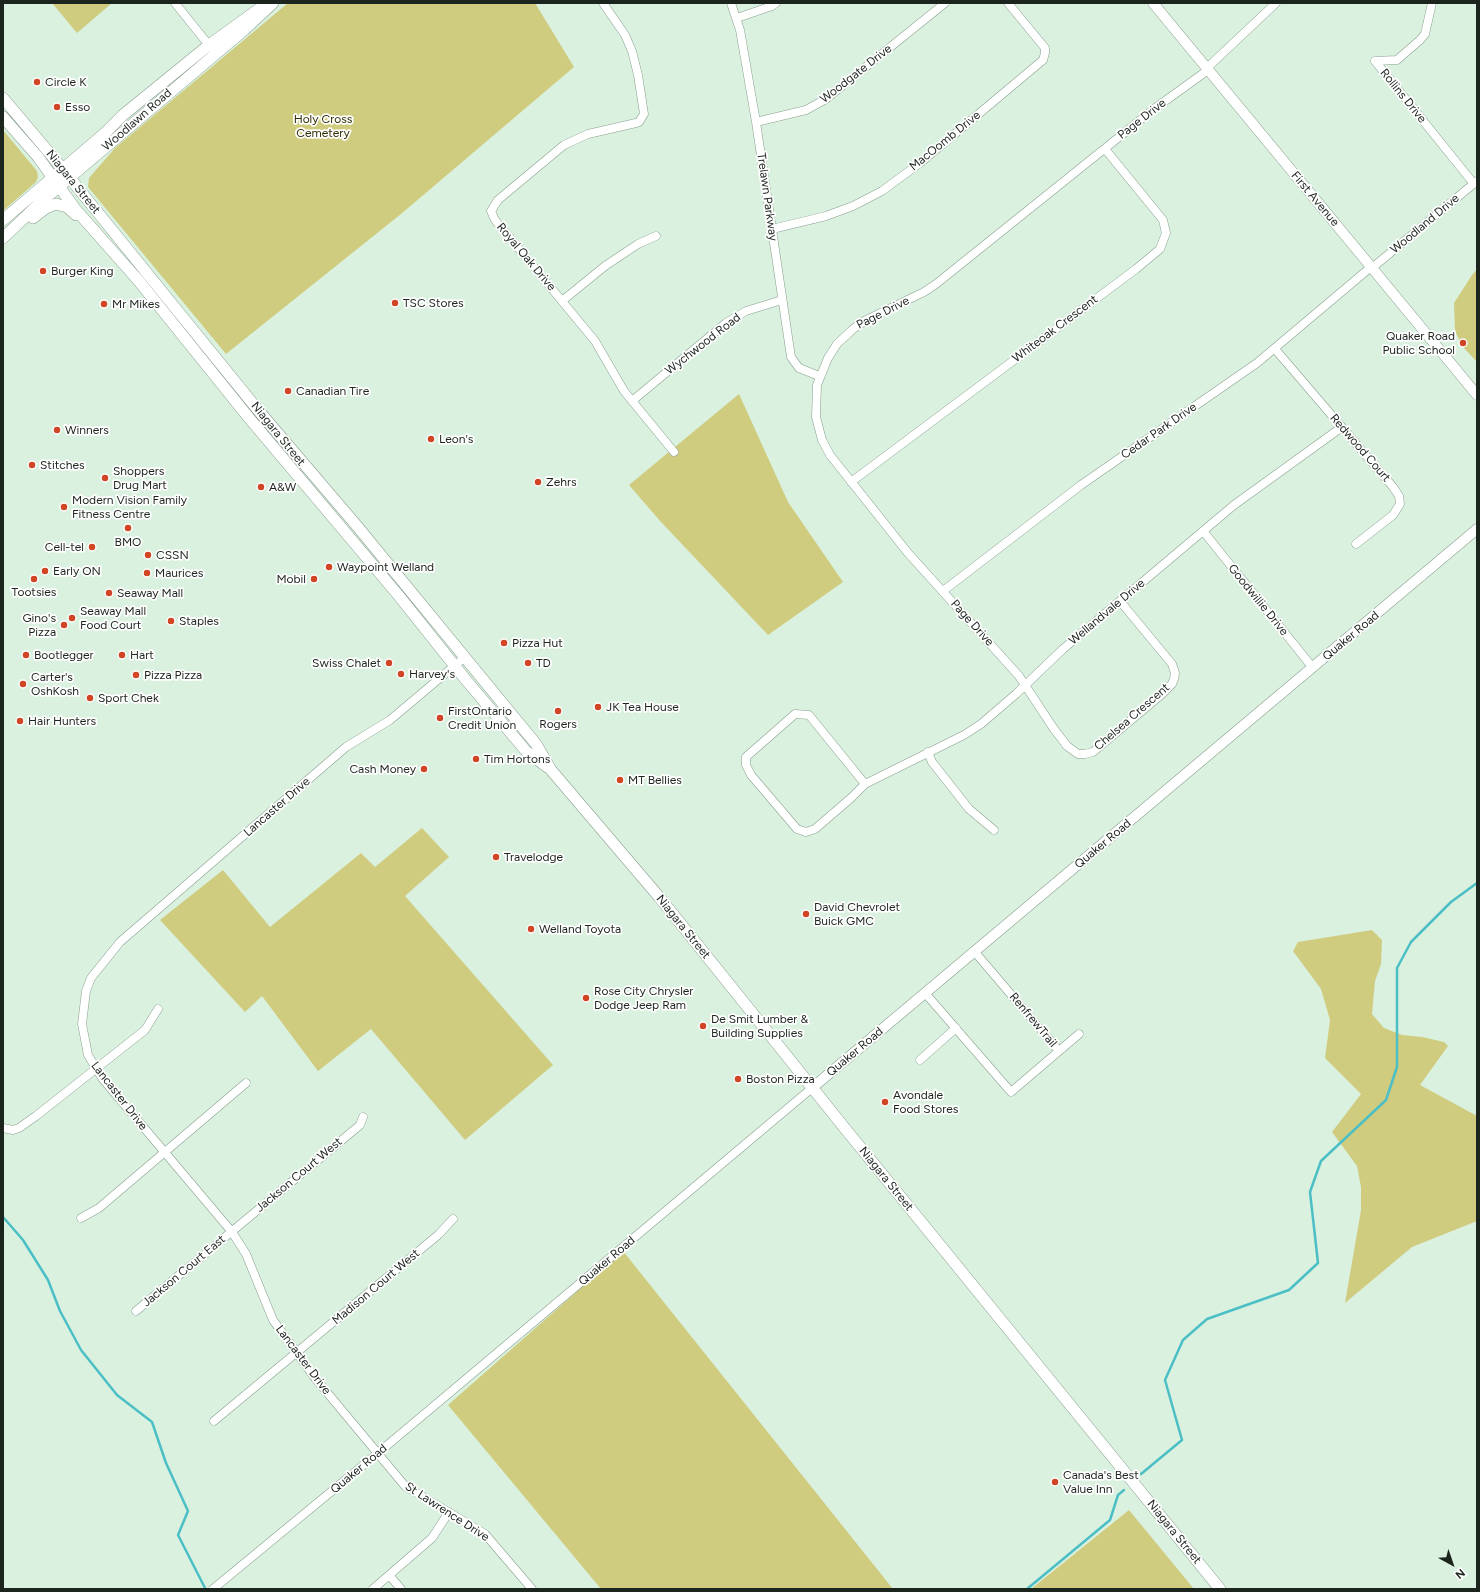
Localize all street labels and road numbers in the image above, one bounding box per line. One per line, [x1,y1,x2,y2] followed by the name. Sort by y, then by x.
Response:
[817,42,895,106] street label: Woodgate Drive
[1377,66,1429,126] street label: Rollins Drive
[99,86,175,154] street label: Woodlawn Road
[1115,96,1169,142] street label: Page Drive
[907,108,983,174] street label: MacOomb Drive
[43,147,103,217] street label: Niagara Street
[754,152,780,242] street label: Trelawn Parkway
[1288,169,1342,229] street label: First Avenue
[1388,191,1462,257] street label: Woodland Drive
[493,220,559,294] street label: Royal Oak Drive
[1010,292,1100,366] street label: Whiteoak Crescent
[854,294,912,332] street label: Page Drive
[662,310,744,378] street label: Wychwood Road
[248,399,308,469] street label: Niagara Street
[1118,400,1200,462] street label: Cedar Park Drive
[1327,411,1393,485] street label: Redwood Court
[1225,561,1291,639] street label: Goodwillie Drive
[1066,576,1148,648] street label: Wellandvale Drive
[947,597,997,649] street label: Page Drive
[1320,608,1382,664] street label: Quaker Road
[1091,680,1173,754] street label: Chelsea Crescent
[241,774,313,840] street label: Lancaster Drive
[1072,816,1134,872] street label: Quaker Road
[653,892,713,962] street label: Niagara Street
[1006,990,1060,1050] street label: RenfrewTrail
[824,1024,886,1080] street label: Quaker Road
[88,1059,150,1133] street label: Lancaster Drive
[253,1135,345,1215] street label: Jackson Court West
[856,1144,916,1214] street label: Niagara Street
[140,1232,228,1310] street label: Jackson Court East
[576,1233,638,1289] street label: Quaker Road
[329,1246,423,1328] street label: Madison Court West
[272,1322,334,1398] street label: Lancaster Drive
[328,1441,390,1497] street label: Quaker Road
[402,1479,492,1545] street label: St Lawrence Drive
[1144,1497,1204,1567] street label: Niagara Street

